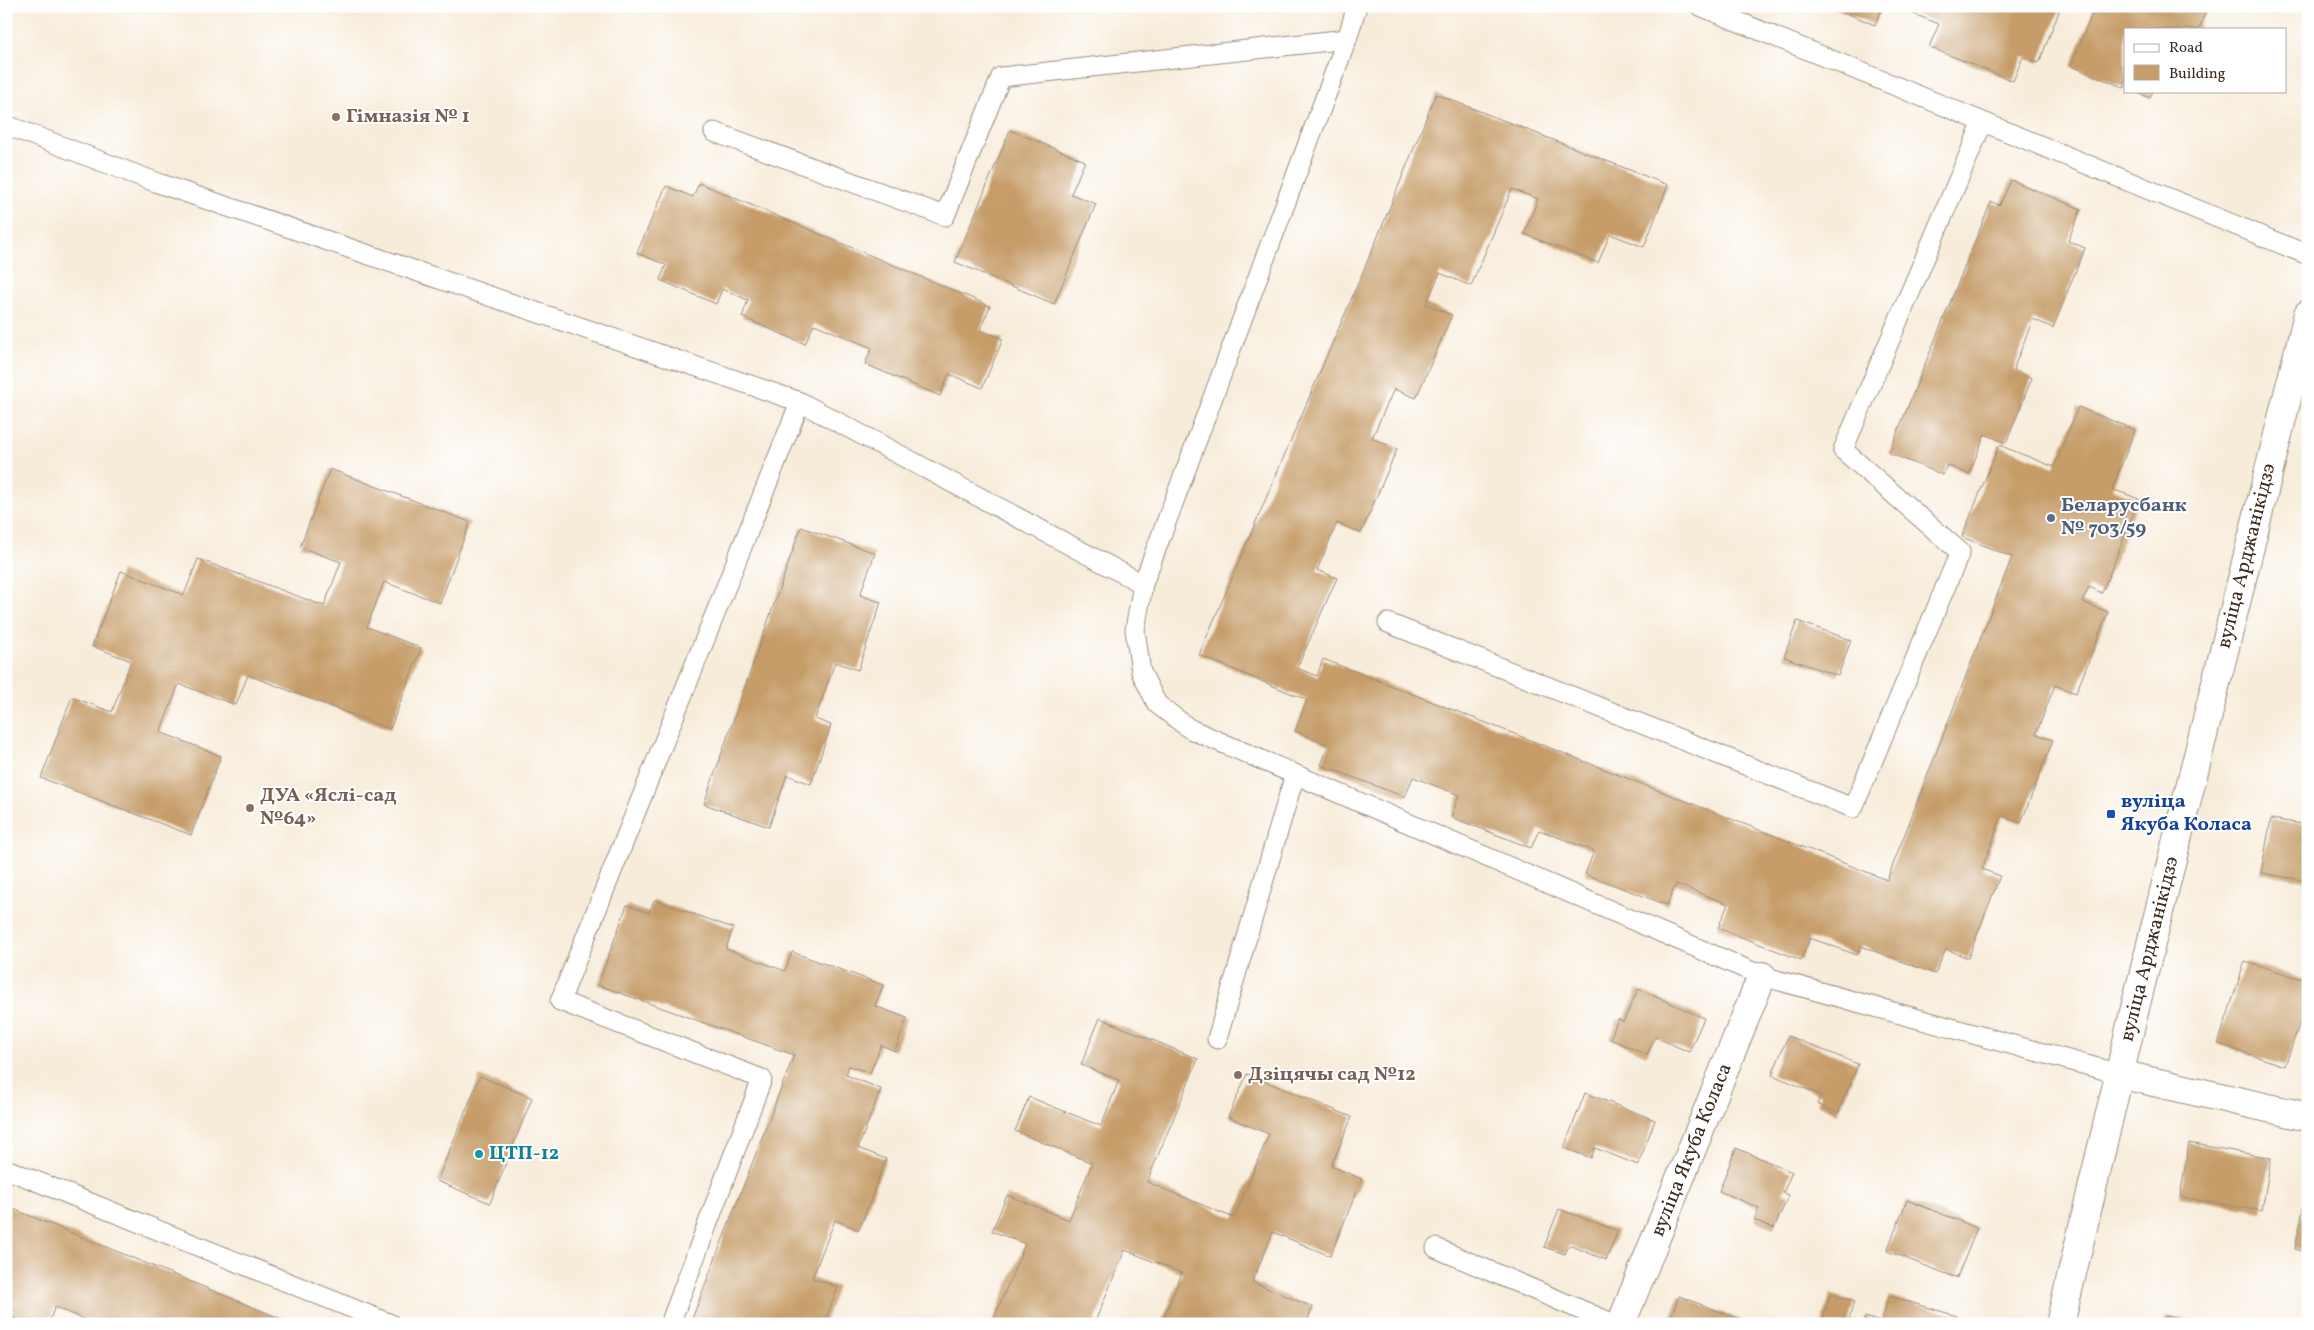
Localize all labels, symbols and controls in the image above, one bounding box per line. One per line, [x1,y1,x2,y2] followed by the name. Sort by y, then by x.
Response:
[2124,28,2286,92] legend
[2169,38,2203,59] text: Road
[2169,64,2226,85] text: Building
[346,103,470,131] place label: Гімназія № 1
[330,111,342,123] marker: Гімназія № 1
[2210,461,2284,651] street label: вуліца Арджанікідзэ
[2061,492,2187,543] place label: Беларусбанк № 703/59
[2045,512,2057,524] marker: Беларусбанк № 703/59
[260,782,397,833] place label: ДУА «Яслі-сад №64»
[2121,788,2252,839] place label: вуліца Якуба Коласа
[244,802,256,814] marker: ДУА «Яслі-сад №64»
[2105,808,2117,820] marker: вуліца Якуба Коласа
[2113,854,2187,1044] street label: вуліца Арджанікідзэ
[1644,1059,1740,1241] street label: вуліца Якуба Коласа
[1248,1061,1416,1089] place label: Дзіцячы сад №12
[1232,1069,1244,1081] marker: Дзіцячы сад №12
[489,1140,559,1168] place label: ЦТП-12
[473,1148,485,1160] marker: ЦТП-12

